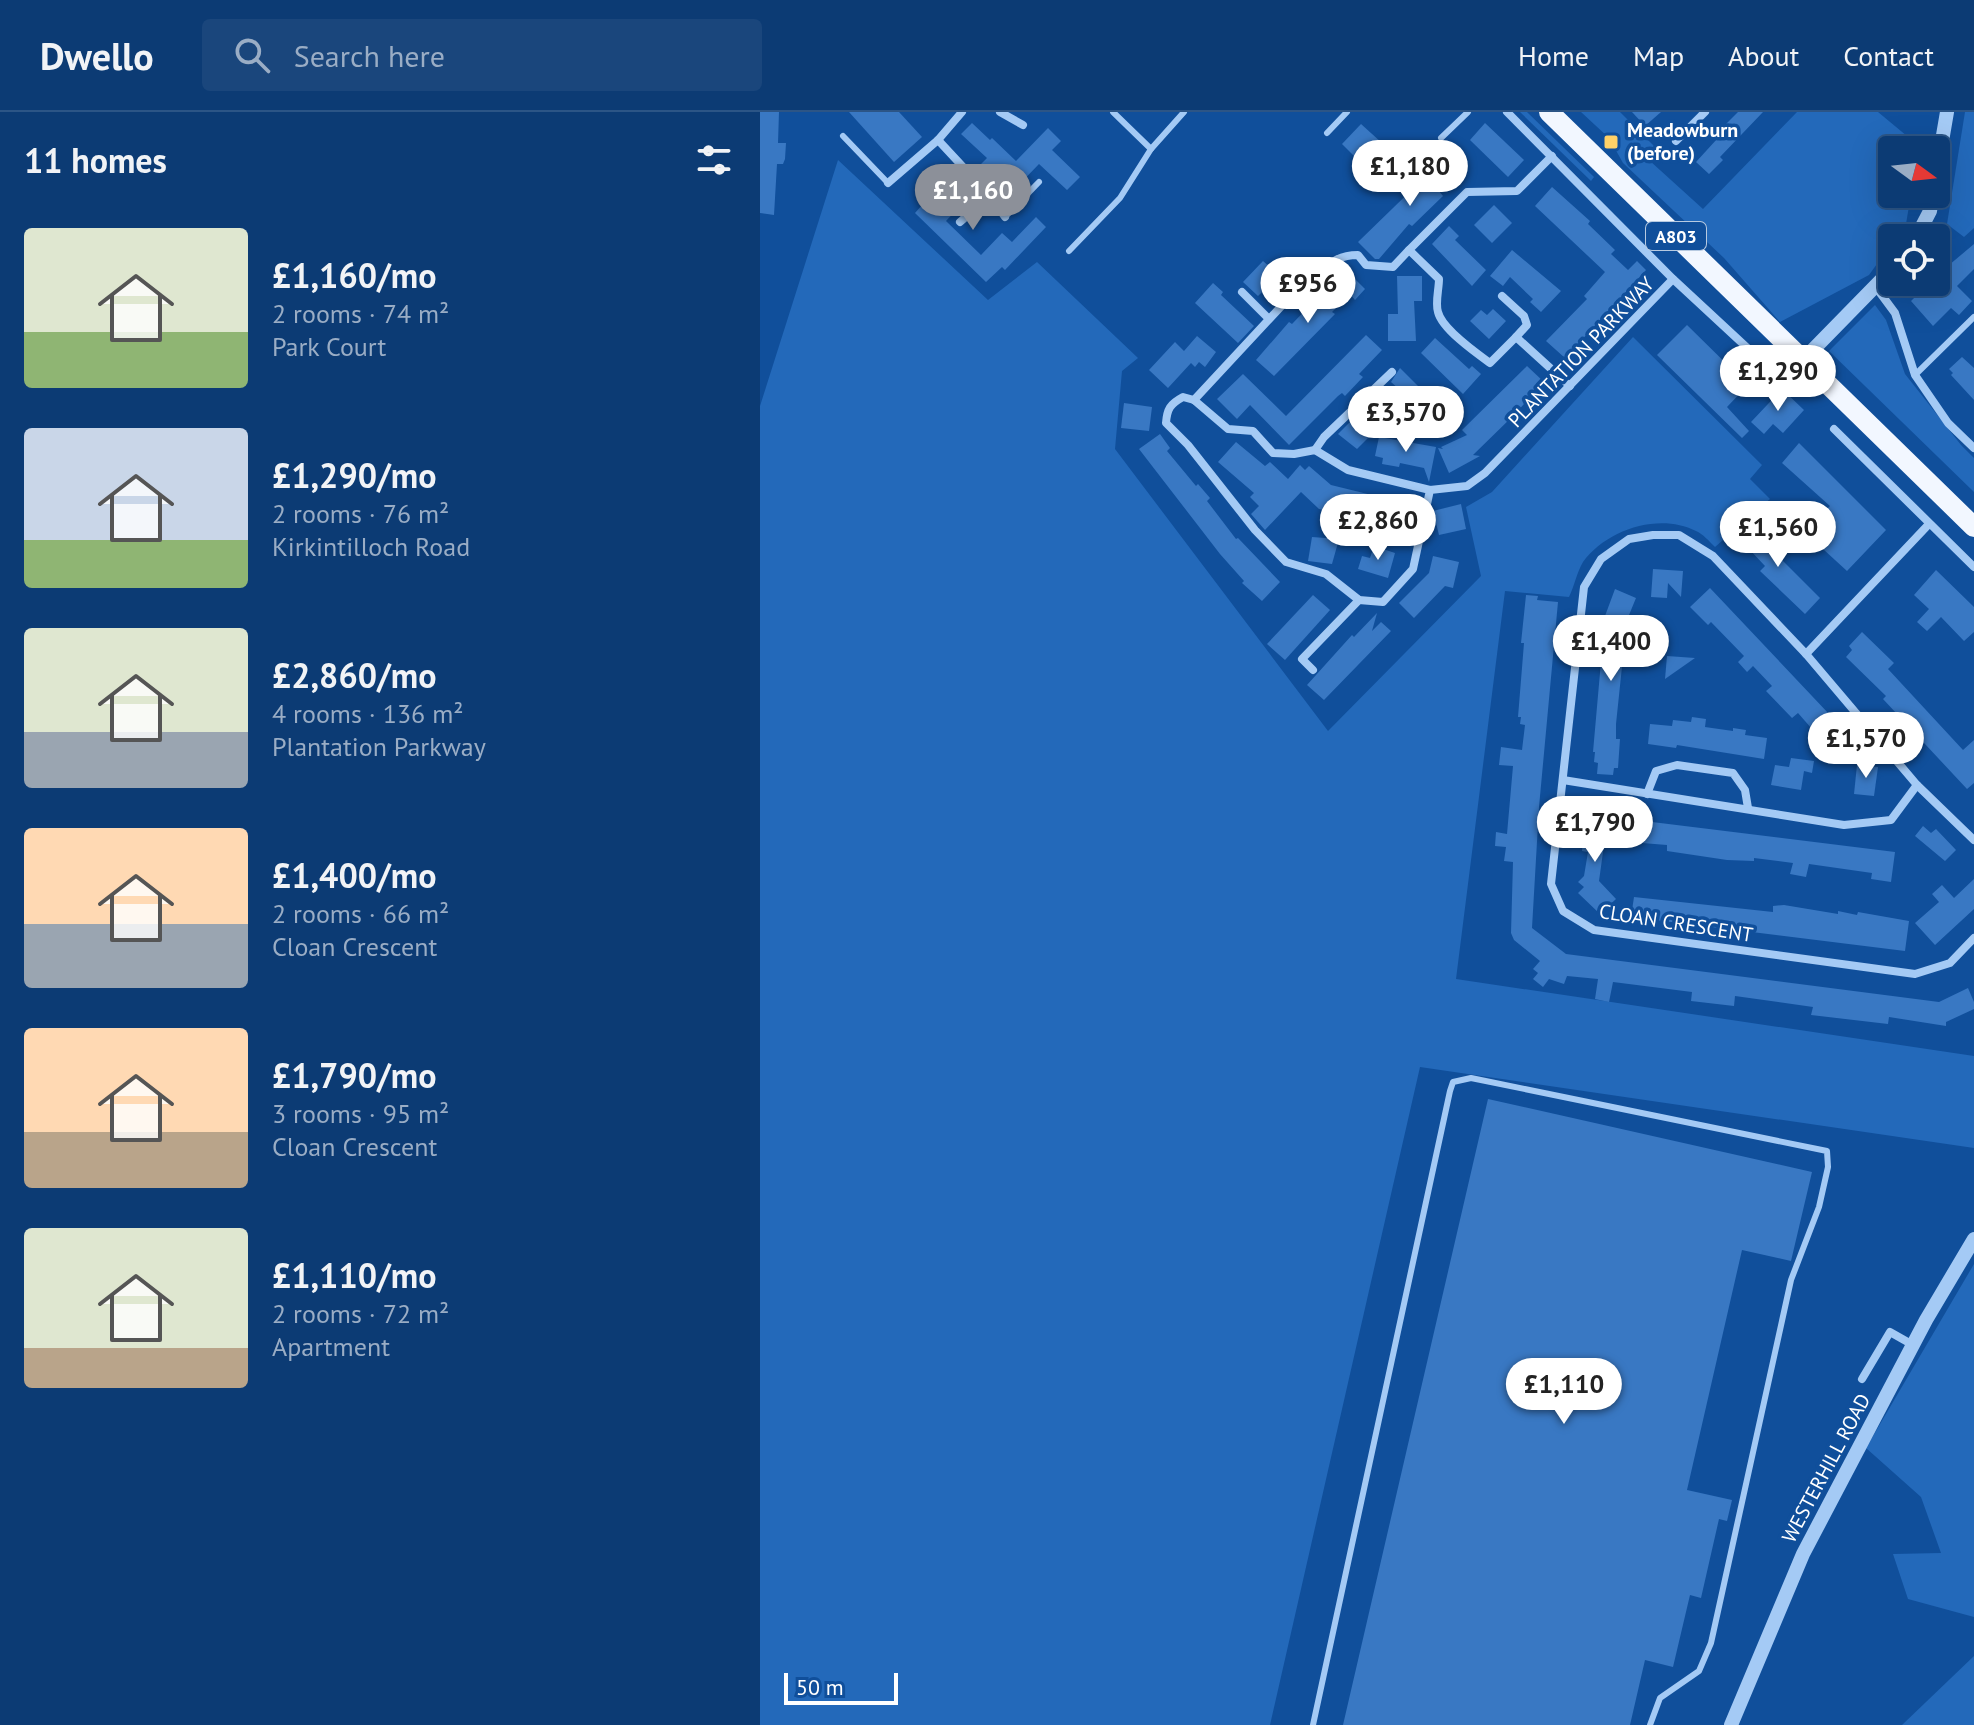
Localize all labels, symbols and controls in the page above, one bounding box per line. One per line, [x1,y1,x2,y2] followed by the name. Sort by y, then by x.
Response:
[202,19,762,91] search box
[40,31,154,80] text: Dwello
[230,33,274,77] icon: search
[294,36,445,75] text: Search here
[1518,37,1589,74] text: Home
[1633,37,1684,74] text: Map
[1728,37,1799,74] text: About
[1843,37,1934,74] text: Contact
[1627,117,1738,166] place label: Meadowburn (before)
[1602,133,1620,151] marker: Meadowburn (before)
[1878,136,1950,208] north arrow
[1878,136,1950,296] map controls
[24,138,167,182] text: 11 homes
[692,138,736,182] icon: filters
[1345,140,1475,208] pin: £1,180
[1370,149,1450,182] text: £1,180
[908,164,1038,232] pin: £1,160
[933,173,1013,206] text: £1,160
[1646,222,1706,250] road number: A803
[1878,224,1950,296] button: locate
[272,253,436,297] text: £1,160/mo
[1261,257,1355,325] pin: £956
[88,260,184,356] icon: home
[1279,266,1337,299] text: £956
[1502,271,1660,433] street label: PLANTATION PARKWAY
[272,297,449,330] text: 2 rooms · 74 m²
[272,330,386,363] text: Park Court
[1713,345,1843,413] pin: £1,290
[1738,354,1818,387] text: £1,290
[1341,386,1471,454] pin: £3,570
[1366,395,1446,428] text: £3,570
[272,453,436,497] text: £1,290/mo
[88,460,184,556] icon: home
[1313,494,1443,562] pin: £2,860
[272,497,449,530] text: 2 rooms · 76 m²
[1713,501,1843,569] pin: £1,560
[1338,503,1418,536] text: £2,860
[1738,510,1818,543] text: £1,560
[272,530,470,563] text: Kirkintilloch Road
[1546,615,1676,683] pin: £1,400
[1571,624,1651,657] text: £1,400
[272,653,436,697] text: £2,860/mo
[88,660,184,756] icon: home
[272,697,464,730] text: 4 rooms · 136 m²
[1801,712,1931,780] pin: £1,570
[1826,721,1906,754] text: £1,570
[272,730,486,763] text: Plantation Parkway
[1530,796,1660,864] pin: £1,790
[1555,805,1635,838] text: £1,790
[272,853,436,897] text: £1,400/mo
[88,860,184,956] icon: home
[272,897,449,930] text: 2 rooms · 66 m²
[1597,898,1755,948] street label: CLOAN CRESCENT
[272,930,437,963] text: Cloan Crescent
[272,1053,436,1097] text: £1,790/mo
[88,1060,184,1156] icon: home
[272,1097,449,1130] text: 3 rooms · 95 m²
[272,1130,437,1163] text: Cloan Crescent
[272,1253,436,1297] text: £1,110/mo
[88,1260,184,1356] icon: home
[272,1297,449,1330] text: 2 rooms · 72 m²
[272,1330,390,1363] text: Apartment
[1499,1358,1629,1426] pin: £1,110
[1524,1367,1604,1400] text: £1,110
[1776,1389,1876,1547] street label: WESTERHILL ROAD
[784,1669,898,1705] scale bar
[796,1673,844,1701] text: 50 m

